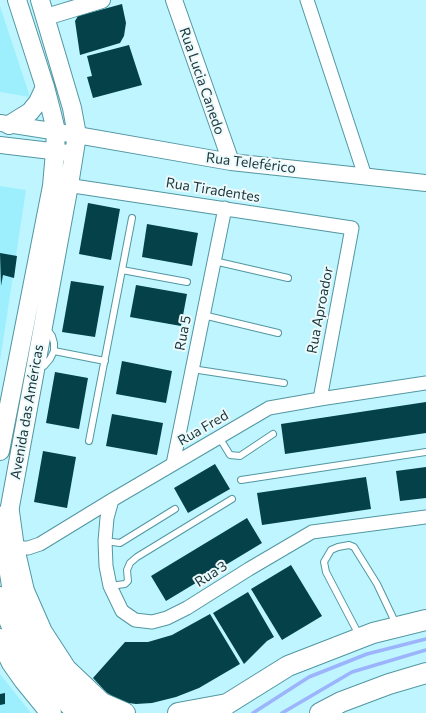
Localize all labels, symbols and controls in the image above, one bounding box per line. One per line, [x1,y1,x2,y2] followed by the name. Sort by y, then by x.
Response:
[176,25,228,137] street label: Rua Lucia Canedo
[205,149,297,177] street label: Rua Teleférico
[165,174,261,206] street label: Rua Tiradentes
[303,265,337,355] street label: Rua Aproador
[171,314,195,352] street label: Rua 5
[7,343,47,481] street label: Avenida das Américas
[175,407,231,449] street label: Rua Fred
[192,557,230,591] street label: Rua 3

